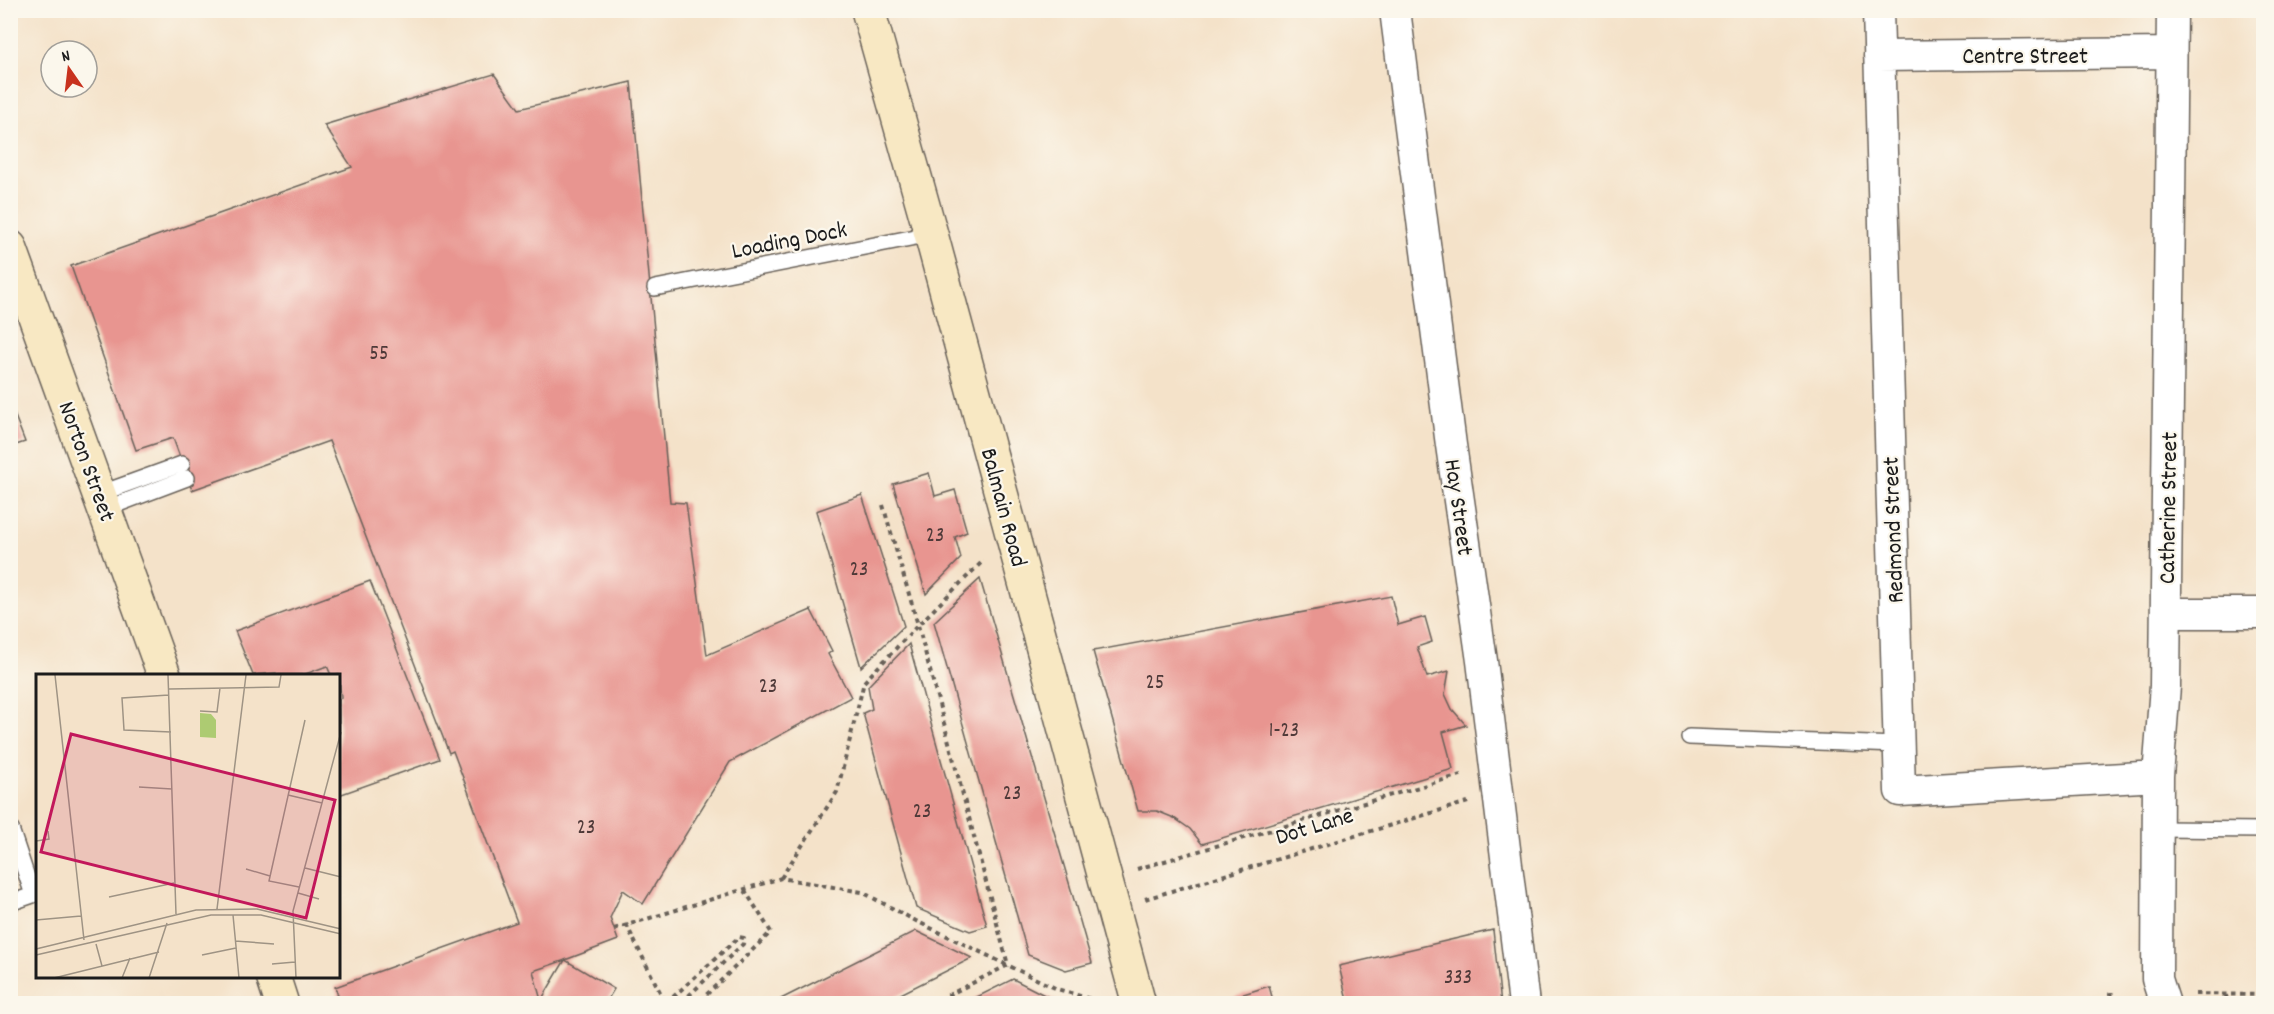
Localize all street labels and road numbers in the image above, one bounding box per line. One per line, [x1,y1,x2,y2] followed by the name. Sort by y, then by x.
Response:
[1962,41,2088,75] street label: Centre Street
[729,214,850,270] street label: Loading Dock
[48,397,123,527] street label: Norton Street
[2152,431,2188,584] street label: Catherine Street
[970,444,1034,571] street label: Balmain Road
[1875,456,1915,604] street label: Redmond Street
[1433,457,1481,558] street label: Hay Street
[1272,800,1358,856] street label: Dot Lane

